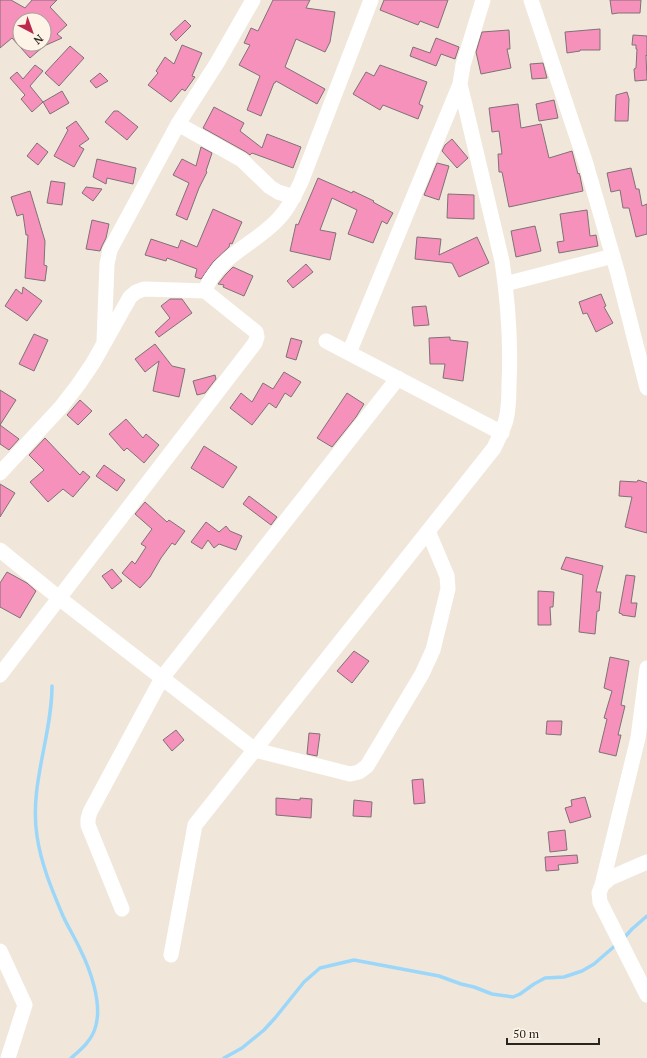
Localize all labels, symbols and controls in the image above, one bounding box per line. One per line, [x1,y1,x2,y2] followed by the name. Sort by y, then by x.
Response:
[12,12,52,52] north arrow
[30,32,46,48] text: N
[507,1020,599,1046] scale bar
[513,1026,540,1041] text: 50 m

